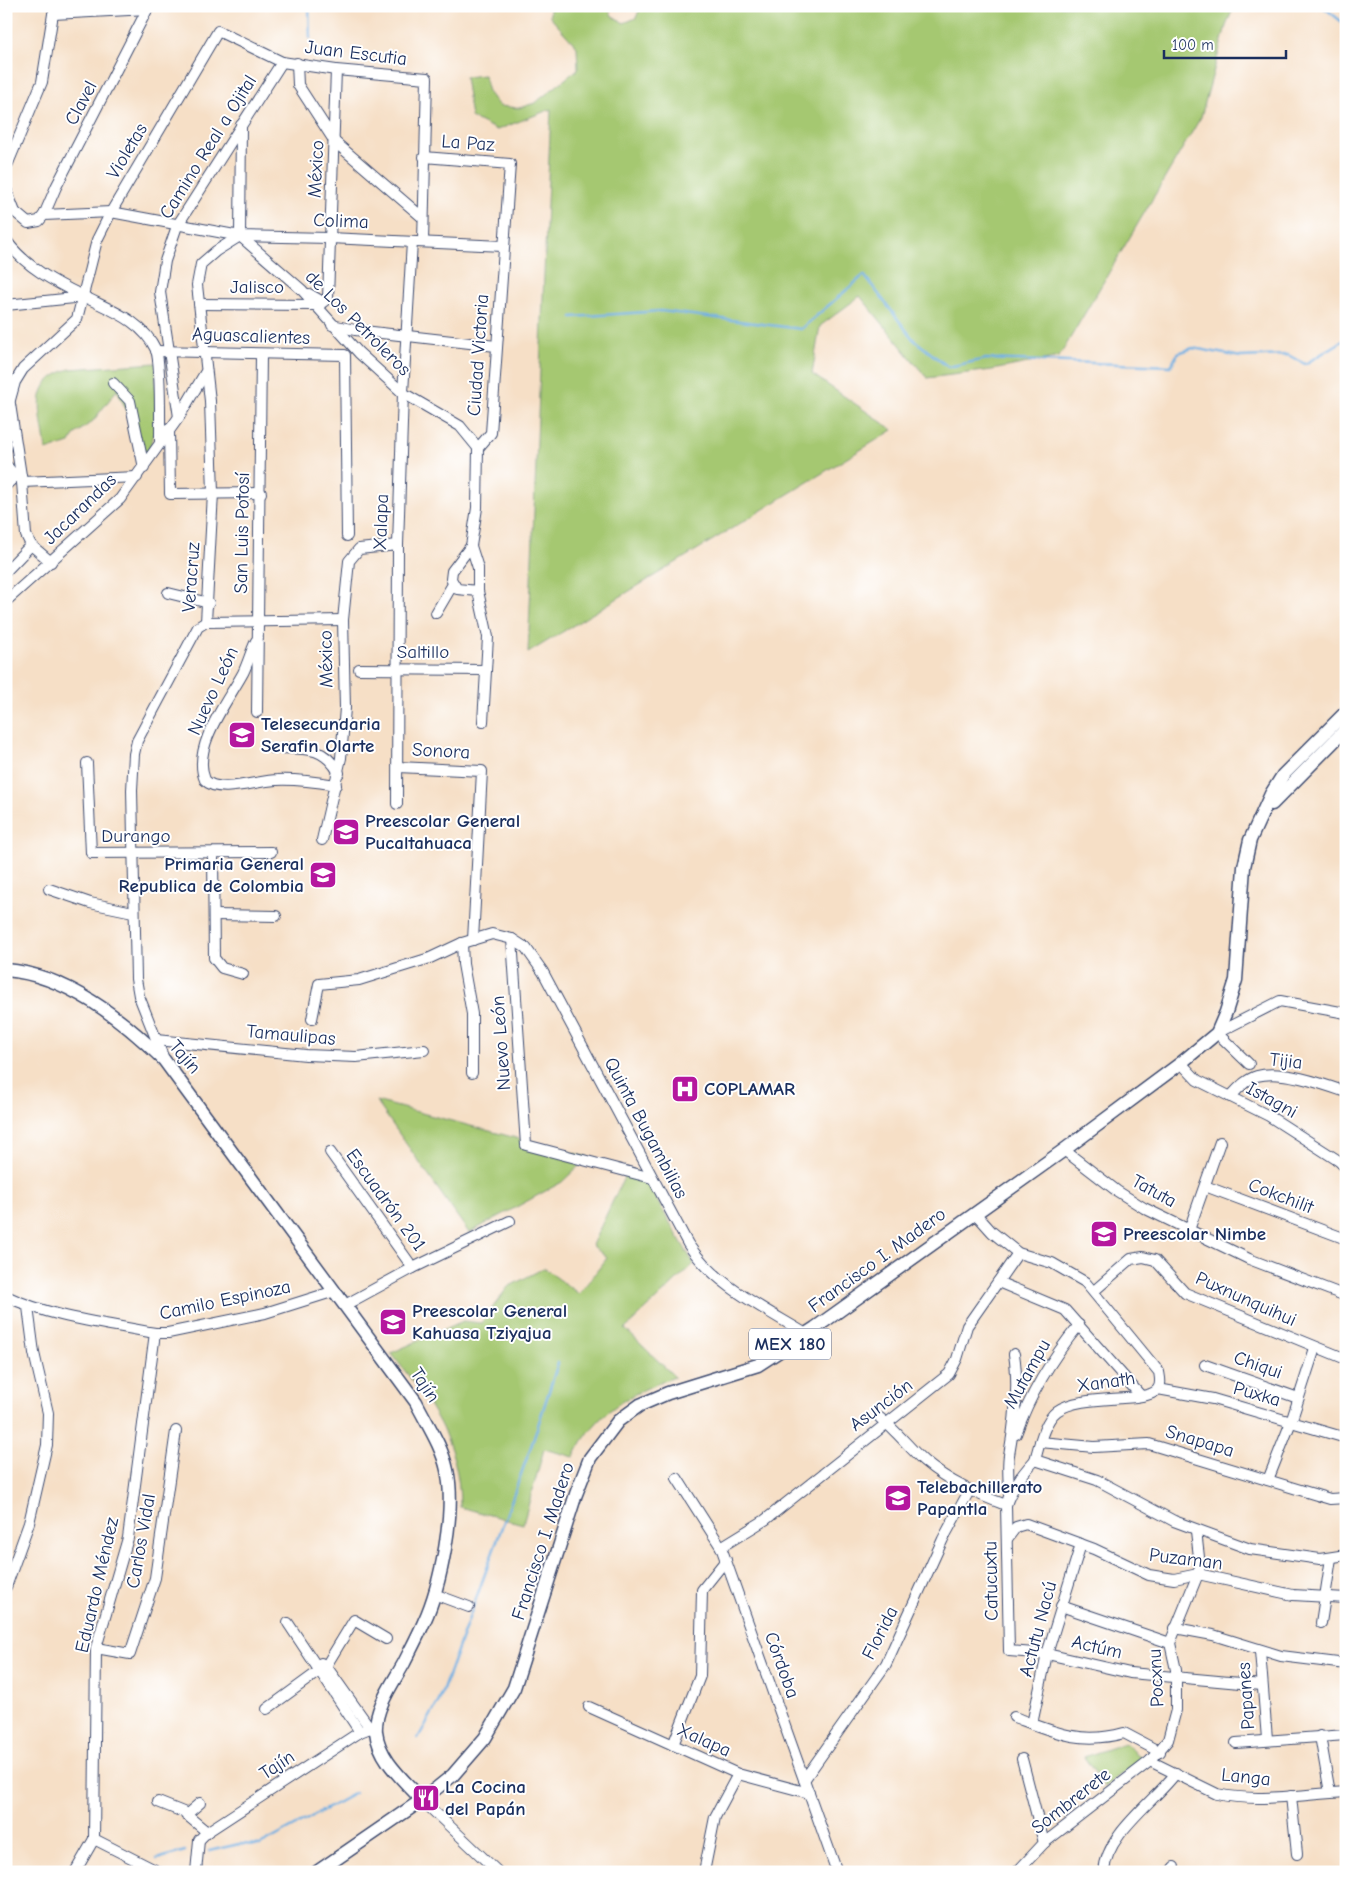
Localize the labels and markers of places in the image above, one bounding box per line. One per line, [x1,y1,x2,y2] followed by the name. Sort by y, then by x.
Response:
[261,713,381,757] place label: Telesecundaria Serafin Olarte
[227,720,257,750] school or university icon: Telesecundaria Serafin Olarte
[365,810,520,854] place label: Preescolar General Pucaltahuaca
[331,817,361,847] school or university icon: Preescolar General Pucaltahuaca
[119,853,304,897] place label: Primaria General Republica de Colombia
[308,860,338,890] school or university icon: Primaria General Republica de Colombia
[670,1074,700,1104] hospital icon: COPLAMAR
[704,1078,795,1100] place label: COPLAMAR
[1089,1219,1119,1249] school or university icon: Preescolar Nimbe
[1123,1223,1266,1245] place label: Preescolar Nimbe
[412,1300,567,1344] place label: Preescolar General Kahuasa Tziyajua
[378,1307,408,1337] school or university icon: Preescolar General Kahuasa Tziyajua
[917,1476,1043,1520] place label: Telebachillerato Papantla
[883,1483,913,1513] school or university icon: Telebachillerato Papantla
[445,1776,526,1820] place label: La Cocina del Papán
[411,1783,441,1813] restaurant icon: La Cocina del Papán

